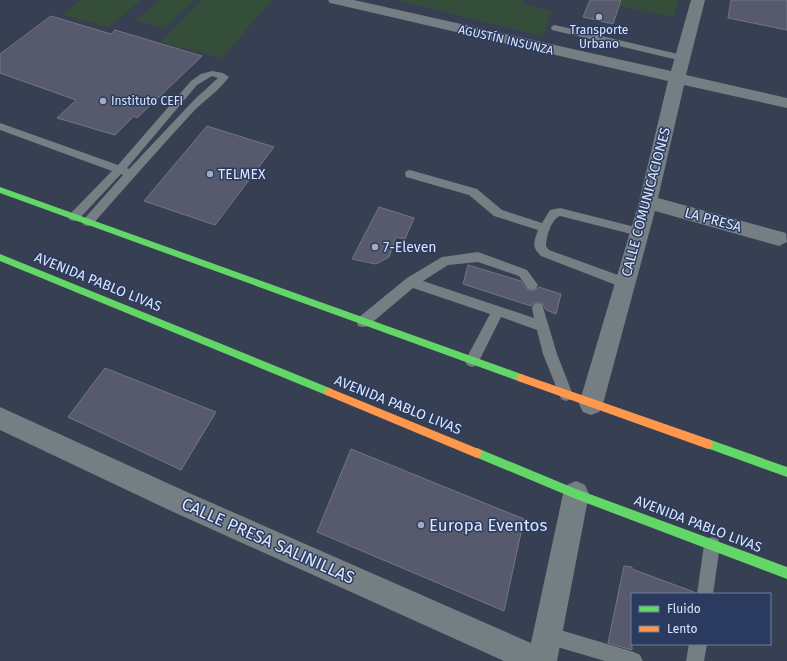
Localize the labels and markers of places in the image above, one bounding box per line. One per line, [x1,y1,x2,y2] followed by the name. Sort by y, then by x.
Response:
[594,12,604,22] marker: Transporte Urbano
[570,23,628,51] place label: Transporte Urbano
[111,94,183,108] place label: Instituto CEFI
[98,96,108,106] marker: Instituto CEFI
[218,166,266,183] place label: TELMEX
[205,169,215,179] marker: TELMEX
[383,239,437,256] place label: 7-Eleven
[370,242,380,252] marker: 7-Eleven
[429,515,547,536] place label: Europa Eventos
[416,520,426,530] marker: Europa Eventos

